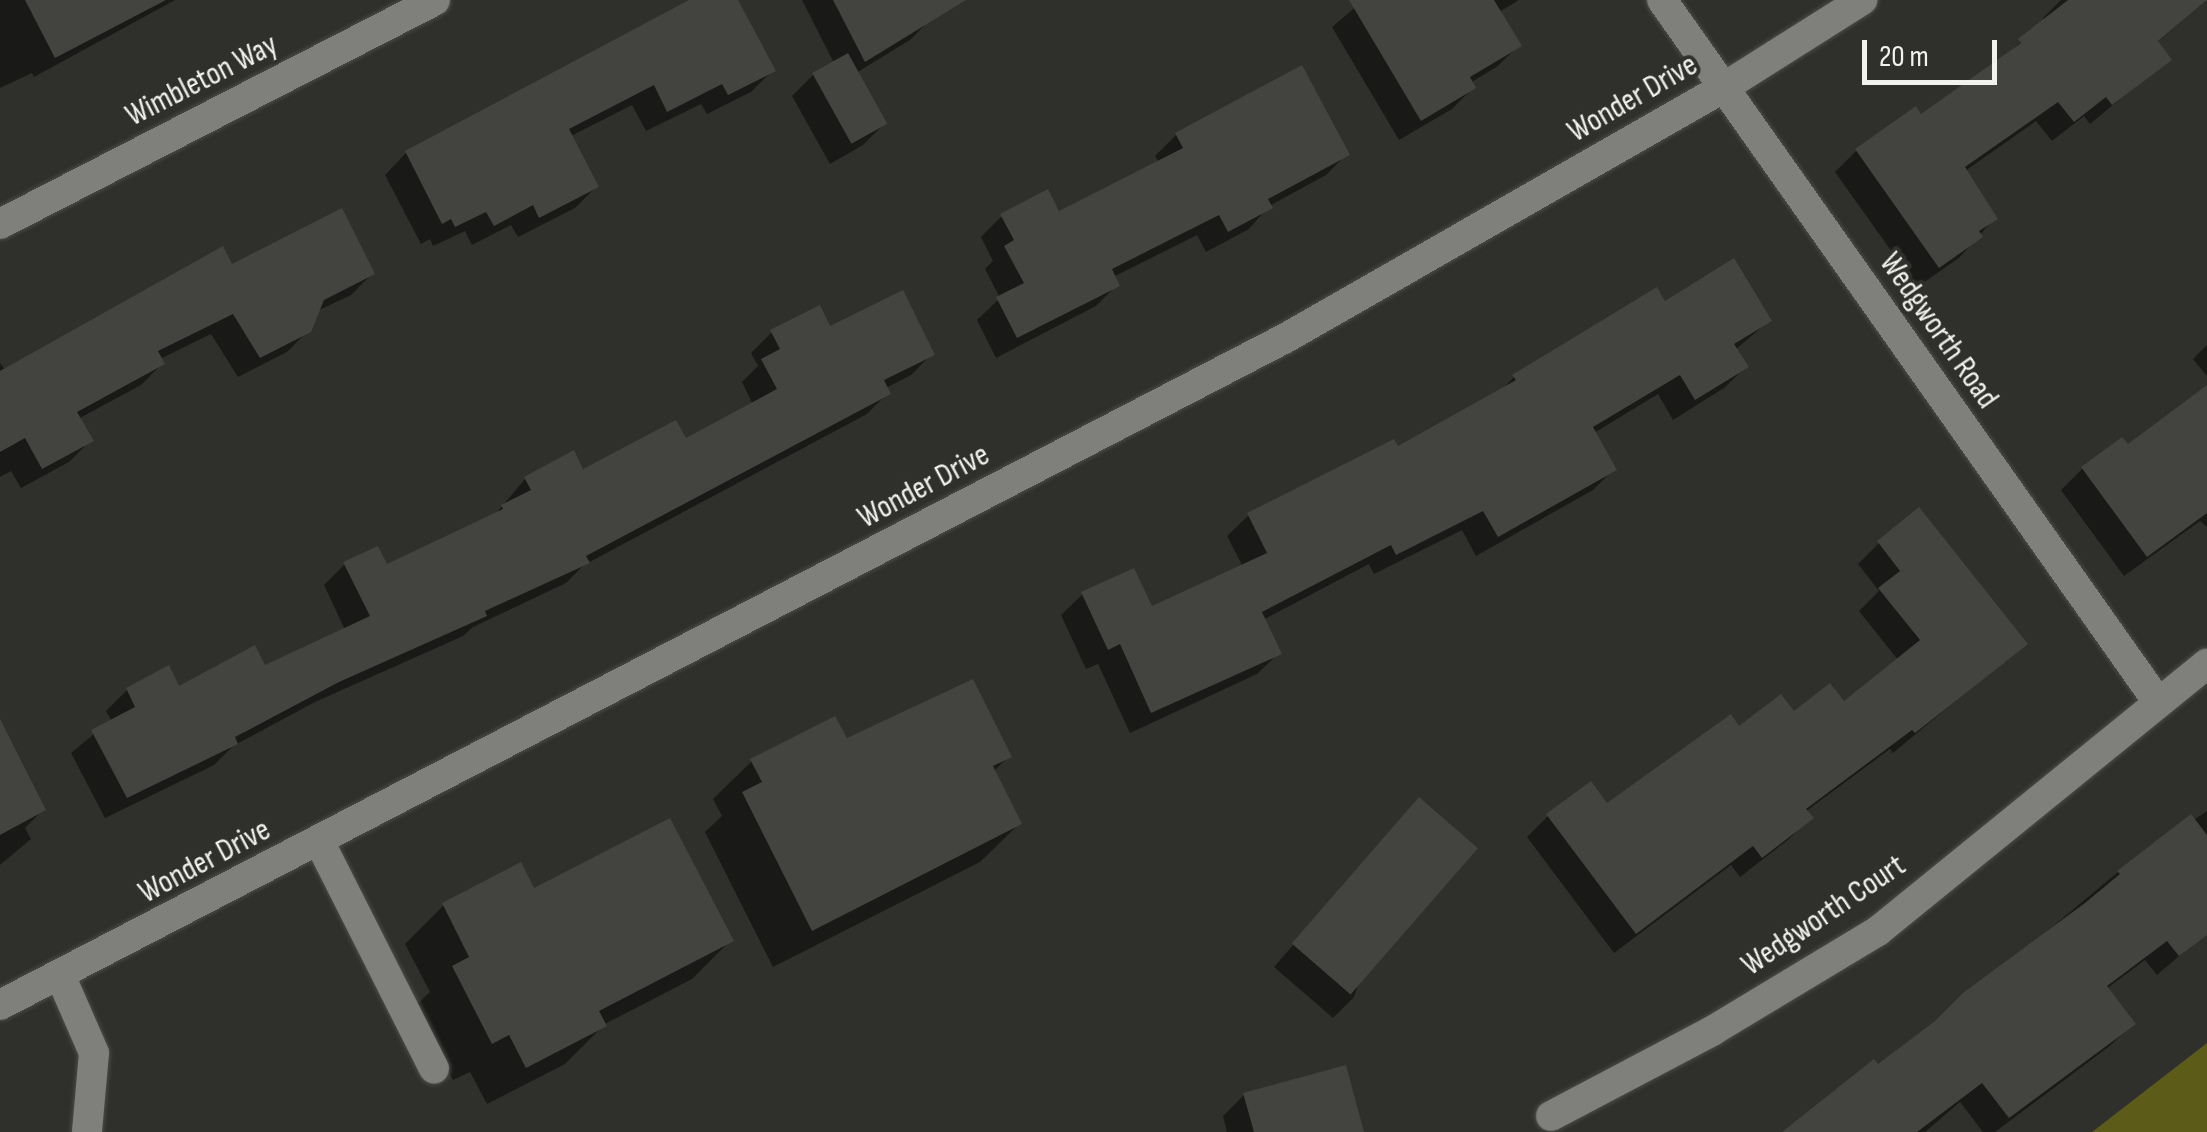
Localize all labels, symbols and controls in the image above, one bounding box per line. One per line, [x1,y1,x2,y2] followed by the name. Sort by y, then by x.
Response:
[1867,20,2002,82] scale bar
[120,26,284,136] street label: Wimbleton Way
[1879,39,1929,75] text: 20 m
[1561,46,1705,152] street label: Wonder Drive
[1870,246,2006,416] street label: Wedgworth Road
[852,436,996,538] street label: Wonder Drive
[133,811,277,913] street label: Wonder Drive
[1735,847,1913,985] street label: Wedgworth Court

